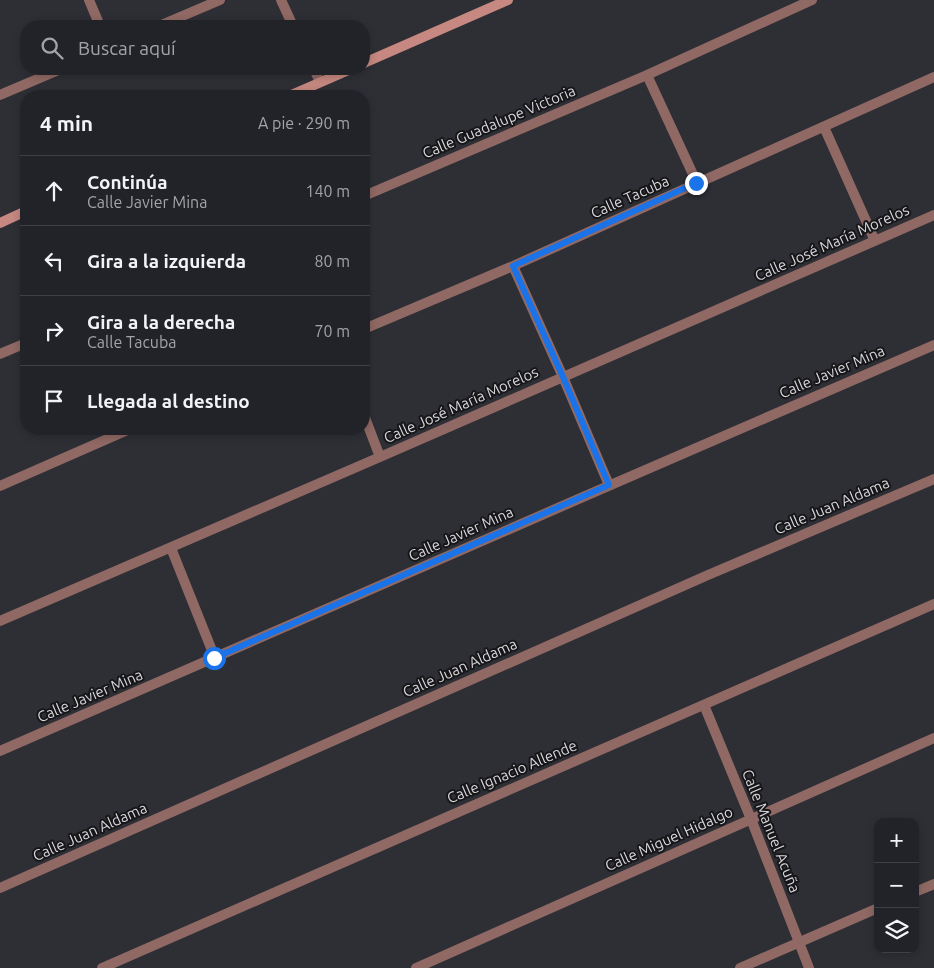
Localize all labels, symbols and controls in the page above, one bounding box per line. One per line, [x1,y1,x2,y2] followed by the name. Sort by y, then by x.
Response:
[20,20,370,75] search box
[38,34,66,62] icon: search
[78,37,176,59] text: Buscar aquí
[420,82,578,162] street label: Calle Guadalupe Victoria
[40,111,93,135] text: 4 min
[258,114,350,132] text: A pie · 290 m
[87,171,168,193] text: Continúa
[588,172,672,221] street label: Calle Tacuba
[685,172,708,195] route end
[40,177,68,205] icon: ahead
[305,182,350,200] text: 140 m
[87,193,207,211] text: Calle Javier Mina
[752,201,912,284] street label: Calle José María Morelos
[40,247,68,275] icon: left
[87,250,246,272] text: Gira a la izquierda
[314,252,350,270] text: 80 m
[87,311,235,333] text: Gira a la derecha
[40,317,68,345] icon: right
[314,322,350,340] text: 70 m
[87,333,177,351] text: Calle Tacuba
[777,342,887,401] street label: Calle Javier Mina
[381,363,541,446] street label: Calle José María Morelos
[40,387,68,415] icon: arrive
[87,390,250,412] text: Llegada al destino
[772,474,892,537] street label: Calle Juan Aldama
[406,503,516,564] street label: Calle Javier Mina
[400,635,519,700] street label: Calle Juan Aldama
[203,647,226,670] route start
[35,666,145,725] street label: Calle Javier Mina
[444,736,579,807] street label: Calle Ignacio Allende
[739,767,804,895] street label: Calle Manuel Acuña
[30,799,149,864] street label: Calle Juan Aldama
[602,803,735,874] street label: Calle Miguel Hidalgo
[874,818,919,953] map controls
[874,818,919,863] button: +
[874,863,919,908] button: −
[874,908,919,953] button: layers

